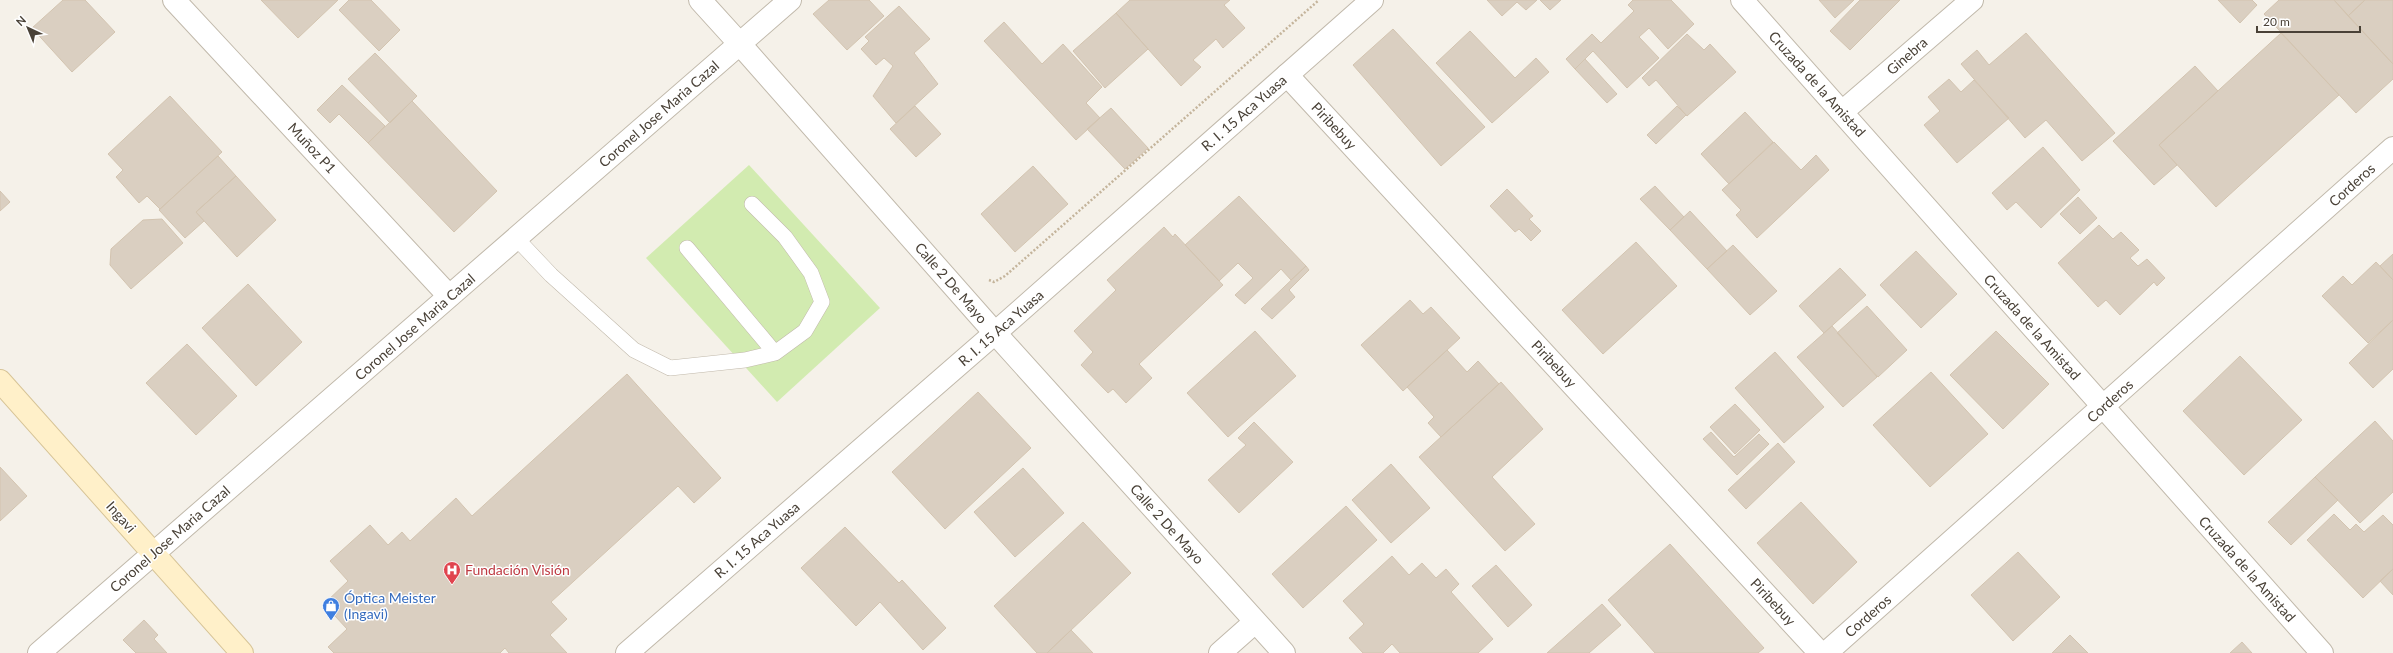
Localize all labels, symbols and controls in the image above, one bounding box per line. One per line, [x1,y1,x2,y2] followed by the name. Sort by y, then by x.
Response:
[8,8,48,48] north arrow
[2257,8,2360,34] scale bar
[13,13,28,28] text: N
[2263,14,2290,29] text: 20 m
[1765,27,1869,140] street label: Cruzada de la Amistad
[1883,33,1931,78] street label: Ginebra
[595,57,722,171] street label: Coronel Jose Maria Cazal
[1198,71,1290,154] street label: R. I. 15 Aca Yuasa
[1308,99,1361,153] street label: Piribebuy
[285,119,340,176] street label: Muñoz P1
[2325,160,2378,210] street label: Corderos
[912,239,991,327] street label: Calle 2 De Mayo
[351,270,478,384] street label: Coronel Jose Maria Cazal
[1980,270,2084,383] street label: Cruzada de la Amistad
[955,286,1047,369] street label: R. I. 15 Aca Yuasa
[1528,337,1581,391] street label: Piribebuy
[2083,376,2136,426] street label: Corderos
[1127,480,1208,567] street label: Calle 2 De Mayo
[106,482,233,596] street label: Coronel Jose Maria Cazal
[103,497,140,536] street label: Ingavi
[711,498,803,581] street label: R. I. 15 Aca Yuasa
[2195,512,2299,625] street label: Cruzada de la Amistad
[442,560,462,585] hospital icon: Fundación Visión
[465,561,570,578] place label: Fundación Visión
[1747,575,1800,629] street label: Piribebuy
[344,589,436,622] place label: Óptica Meister (Ingavi)
[1841,591,1894,640] street label: Corderos
[321,596,341,621] shop icon: Óptica Meister (Ingavi)

